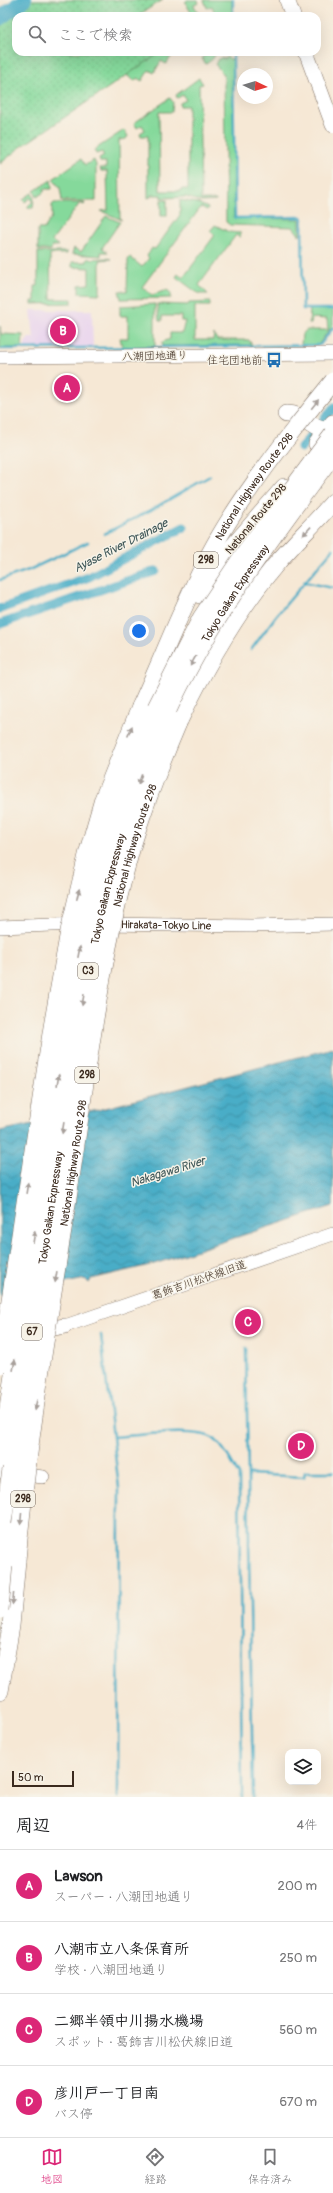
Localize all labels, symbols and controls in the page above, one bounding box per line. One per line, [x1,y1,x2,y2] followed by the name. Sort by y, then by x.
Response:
[12,12,321,56] search box
[26,23,48,45] icon: search
[58,26,133,45] text: ここで検索
[237,68,273,104] north arrow
[50,316,76,346] pin: B
[122,349,188,363] street label: 八潮団地通り
[265,351,283,369] bus stop icon: 住宅団地前
[207,354,262,367] place label: 住宅団地前
[54,373,80,403] pin: A
[310,399,319,410] one-way arrow
[212,430,296,542] street label: National Highway Route 298
[223,481,290,557] street label: National Route 298
[72,515,171,576] water label: Ayase River Drainage
[303,526,312,535] one-way arrow
[199,542,272,644] street label: Tokyo Gaikan Expressway
[194,552,218,568] road number: 298
[129,621,149,641] your location
[189,655,196,666] one-way arrow
[127,725,133,736] one-way arrow
[136,773,142,785] one-way arrow
[110,782,160,908] street label: National Highway Route 298
[88,832,128,946] street label: Tokyo Gaikan Expressway
[75,888,81,900] one-way arrow
[121,918,212,932] street label: Hirakata-Tokyo Line
[76,946,82,958] one-way arrow
[78,963,98,979] road number: C3
[80,993,86,1006] one-way arrow
[75,1067,99,1083] road number: 298
[55,1074,61,1086] one-way arrow
[57,1098,89,1227] street label: National Highway Route 298
[60,1122,66,1134] one-way arrow
[36,1150,66,1265] street label: Tokyo Gaikan Expressway
[129,1153,209,1190] water label: Nakagawa River
[24,1182,30,1194] one-way arrow
[31,1231,37,1243] one-way arrow
[150,1258,248,1302] street label: 葛飾吉川松伏線旧道
[53,1271,59,1283] one-way arrow
[235,1307,261,1337] pin: C
[22,1324,42,1340] road number: 67
[11,1359,17,1371] one-way arrow
[33,1399,39,1411] one-way arrow
[288,1431,314,1461] pin: D
[11,1491,35,1507] road number: 298
[18,1513,24,1525] one-way arrow
[10,1593,17,1605] one-way arrow
[285,1749,321,1785] map controls
[285,1749,321,1785] button: layers
[12,1769,74,1788] scale bar
[18,1771,44,1784] text: 50 m
[16,1815,50,1836] text: 周辺
[296,1817,317,1833] text: 4件
[54,1867,103,1886] text: Lawson
[25,1878,33,1894] text: A
[278,1878,317,1894] text: 200 m
[54,1889,193,1905] text: スーパー · 八潮団地通り
[54,1940,189,1959] text: 八潮市立八条保育所
[25,1950,33,1966] text: B
[279,1950,317,1966] text: 250 m
[54,1962,168,1978] text: 学校 · 八潮団地通り
[54,2012,204,2031] text: 二郷半領中川揚水機場
[25,2022,33,2038] text: C
[279,2022,317,2038] text: 560 m
[54,2034,233,2050] text: スポット · 葛飾吉川松伏線旧道
[54,2084,159,2103] text: 彦川戸一丁目南
[25,2094,33,2110] text: D
[279,2094,317,2110] text: 670 m
[54,2106,93,2122] text: バス停
[41,2146,63,2186] tab: 地図
[144,2146,166,2186] tab: 経路
[248,2146,292,2186] tab: 保存済み

